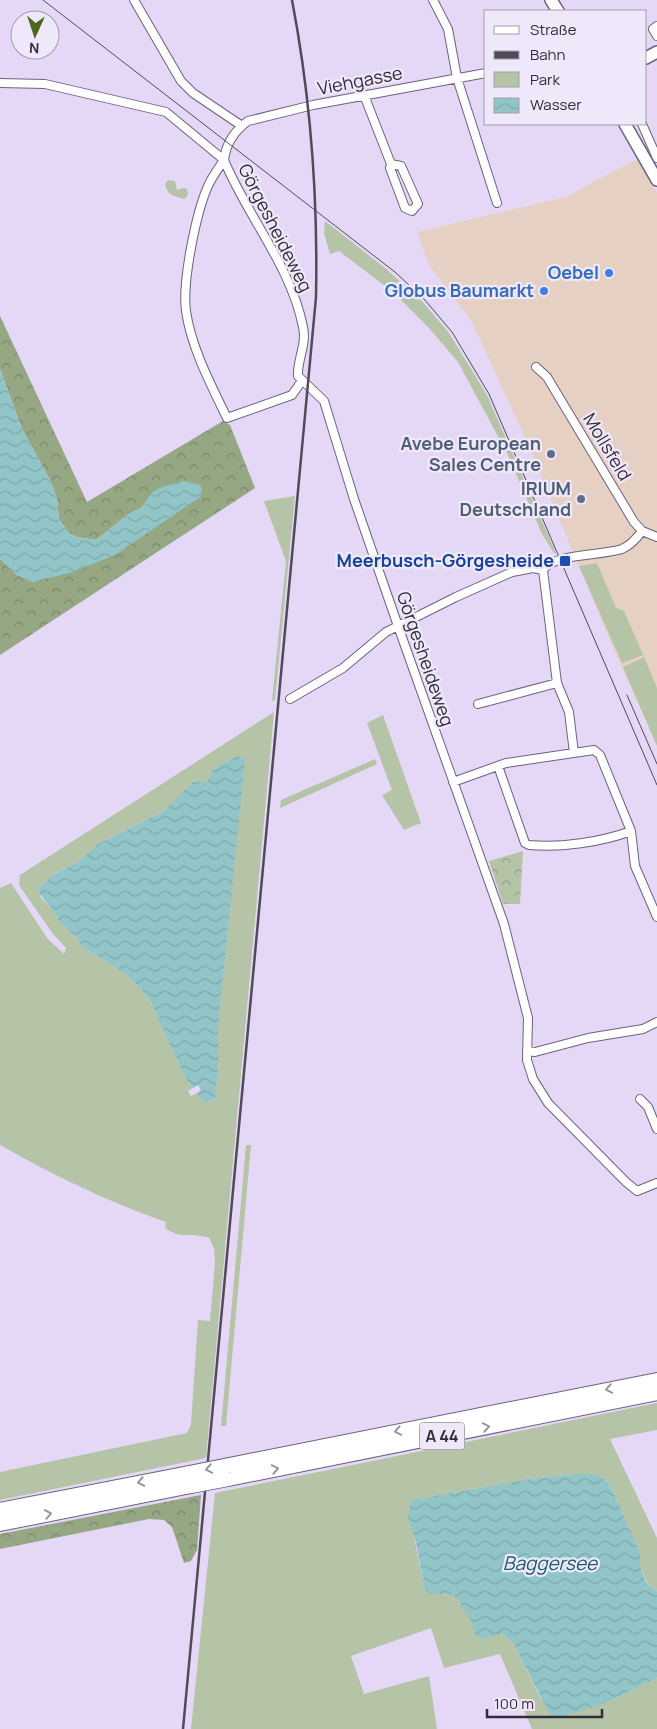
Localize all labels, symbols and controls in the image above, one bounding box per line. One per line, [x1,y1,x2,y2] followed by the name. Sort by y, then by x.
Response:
[10,10,60,60] north arrow
[484,10,647,125] legend
[530,19,577,40] text: Straße
[29,39,40,58] text: N
[530,44,565,65] text: Bahn
[315,60,404,100] street label: Viehgasse
[530,69,560,90] text: Park
[530,94,582,115] text: Wasser
[233,159,319,296] street label: Görgesheideweg
[548,260,599,284] place label: Oebel
[603,267,615,279] marker: Oebel
[385,278,534,302] place label: Globus Baumarkt
[538,285,550,297] marker: Globus Baumarkt
[578,408,637,485] street label: Mollsfeld
[400,431,541,476] place label: Avebe European Sales Centre
[545,448,557,460] marker: Avebe European Sales Centre
[460,476,571,521] place label: IRIUM Deutschland
[575,493,587,505] marker: IRIUM Deutschland
[337,548,554,572] place label: Meerbusch-Görgesheide
[558,554,572,568] marker: Meerbusch-Görgesheide
[392,588,460,729] street label: Görgesheideweg
[605,1384,614,1394] one-way arrow
[420,1422,464,1450] road number: A 44
[482,1422,491,1433] one-way arrow
[394,1425,403,1436] one-way arrow
[205,1463,214,1474] one-way arrow
[271,1464,280,1475] one-way arrow
[137,1477,145,1487] one-way arrow
[43,1510,52,1520] one-way arrow
[503,1550,599,1576] water label: Baggersee
[487,1686,602,1718] scale bar
[494,1693,534,1714] text: 100 m

